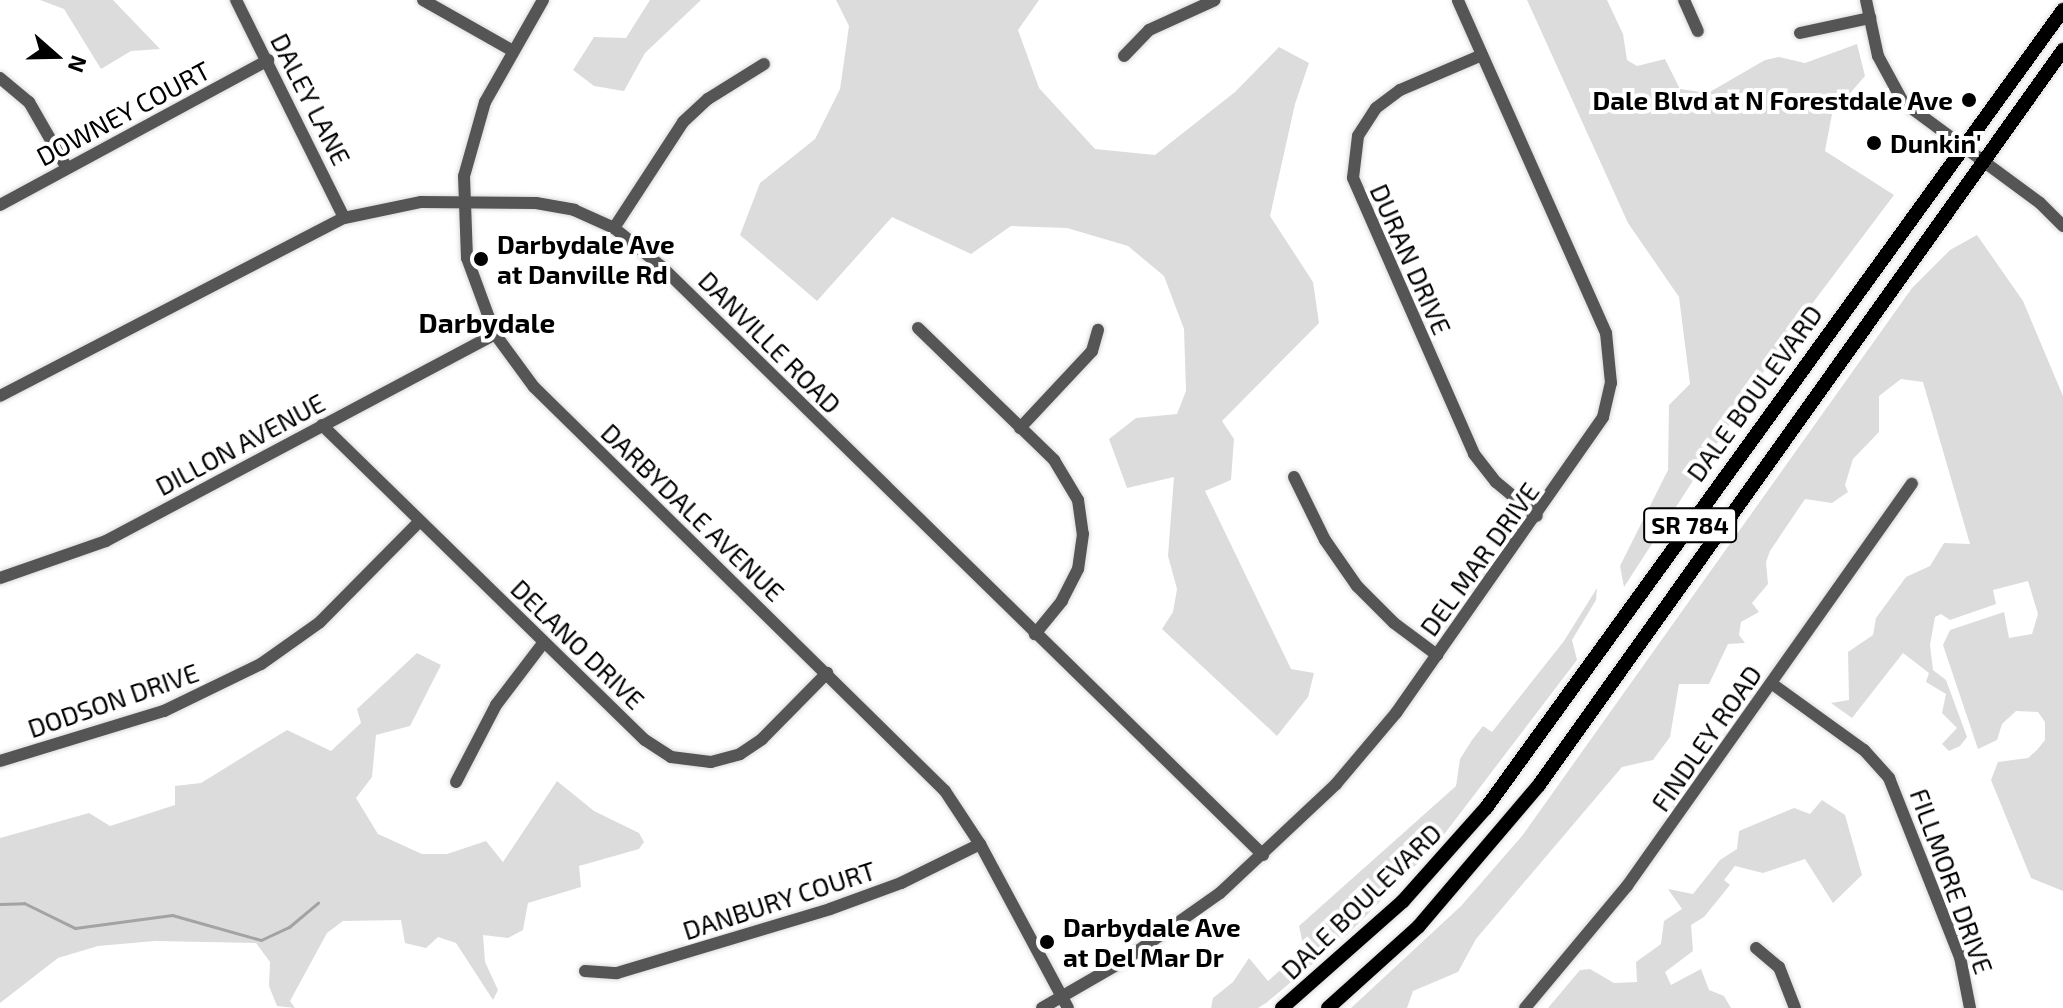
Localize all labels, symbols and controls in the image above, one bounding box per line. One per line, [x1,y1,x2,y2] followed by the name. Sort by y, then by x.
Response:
[16,16,96,96] north arrow
[264,28,358,170] street label: DALEY LANE
[31,54,215,172] street label: DOWNEY COURT
[1592,84,1953,116] place label: Dale Blvd at N Forestdale Ave
[1960,91,1978,109] marker: Dale Blvd at N Forestdale Ave
[1890,127,1981,159] place label: Dunkin'
[1865,134,1883,152] marker: Dunkin'
[1364,179,1458,339] street label: DURAN DRIVE
[497,228,675,290] place label: Darbydale Ave at Danville Rd
[472,250,490,268] marker: Darbydale Ave at Danville Rd
[692,264,848,420] street label: DANVILLE ROAD
[1680,299,1828,487] street label: DALE BOULEVARD
[419,305,555,339] district label: Darbydale
[150,386,330,502] street label: DILLON AVENUE
[595,416,791,608] street label: DARBYDALE AVENUE
[1413,476,1545,642] street label: DEL MAR DRIVE
[1642,505,1738,545] road number: SR 784
[505,573,651,715] street label: DELANO DRIVE
[24,656,202,744] street label: DODSON DRIVE
[1644,659,1768,817] street label: FINDLEY ROAD
[1904,784,2000,978] street label: FILLMORE DRIVE
[1275,817,1447,985] street label: DALE BOULEVARD
[678,854,880,946] street label: DANBURY COURT
[1063,911,1241,972] place label: Darbydale Ave at Del Mar Dr
[1038,933,1056,951] marker: Darbydale Ave at Del Mar Dr

